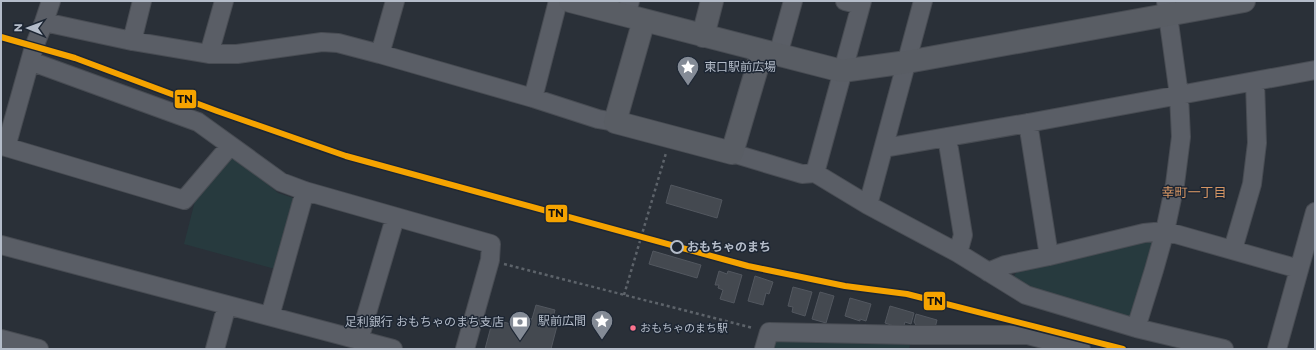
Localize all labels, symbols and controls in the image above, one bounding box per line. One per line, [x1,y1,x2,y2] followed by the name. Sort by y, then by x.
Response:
[8,8,48,48] north arrow
[11,23,25,32] text: N
[675,54,701,87] place icon: 東口駅前広場
[704,59,776,74] place label: 東口駅前広場
[174,89,197,109] line badge: TN
[177,92,193,106] text: TN
[1161,184,1227,200] district label: 幸町一丁目
[545,204,568,223] line badge: TN
[548,206,564,220] text: TN
[687,239,771,254] place label: おもちゃのまち
[670,240,684,254] marker: おもちゃのまち
[923,291,946,311] line badge: TN
[927,294,943,308] text: TN
[589,308,615,341] place icon: 駅前広間
[507,309,533,342] bank icon: 足利銀行 おもちゃのまち支店
[538,313,586,328] place label: 駅前広間
[345,314,504,329] place label: 足利銀行 おもちゃのまち支店
[640,321,728,335] place label: おもちゃのまち駅
[628,323,638,333] marker: おもちゃのまち駅

